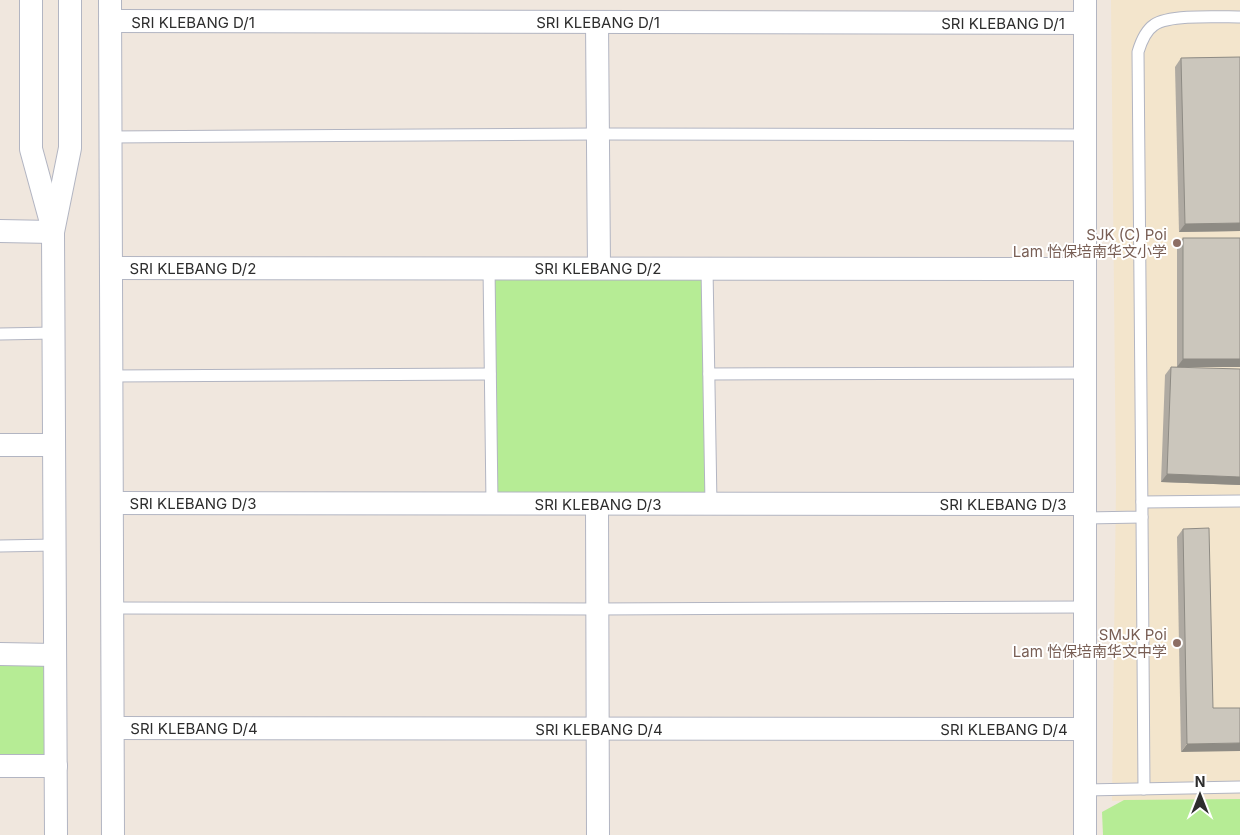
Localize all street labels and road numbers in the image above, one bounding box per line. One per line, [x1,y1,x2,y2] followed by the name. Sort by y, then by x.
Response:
[131,13,255,32] street label: SRI KLEBANG D/1
[536,13,660,32] street label: SRI KLEBANG D/1
[941,14,1065,33] street label: SRI KLEBANG D/1
[130,259,256,278] street label: SRI KLEBANG D/2
[535,259,661,278] street label: SRI KLEBANG D/2
[130,494,256,513] street label: SRI KLEBANG D/3
[535,495,661,514] street label: SRI KLEBANG D/3
[940,495,1066,514] street label: SRI KLEBANG D/3
[130,719,258,738] street label: SRI KLEBANG D/4
[535,720,663,739] street label: SRI KLEBANG D/4
[940,720,1068,739] street label: SRI KLEBANG D/4

